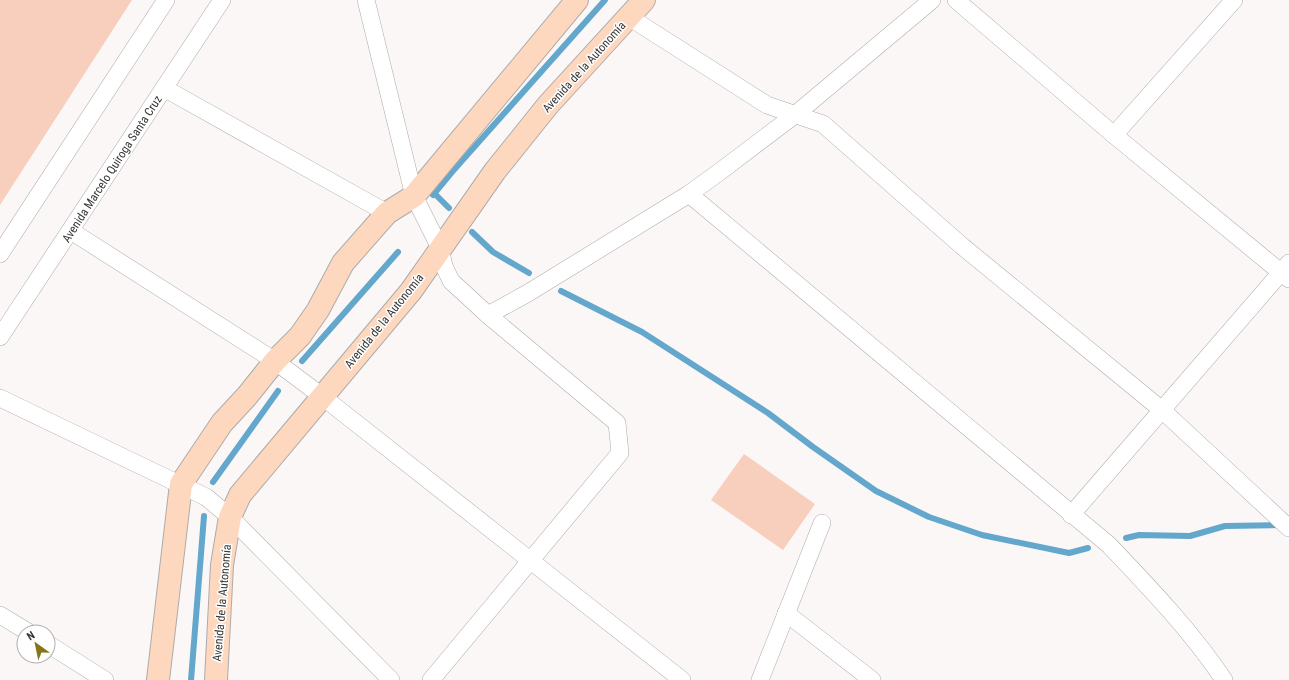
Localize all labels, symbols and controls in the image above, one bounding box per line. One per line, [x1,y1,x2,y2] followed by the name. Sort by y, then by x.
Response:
[539,18,629,115] street label: Avenida de la Autonomía
[59,93,165,245] street label: Avenida Marcelo Quiroga Santa Cruz
[342,271,427,371] street label: Avenida de la Autonomía
[210,544,234,662] street label: Avenida de la Autonomía
[16,624,56,664] north arrow
[24,629,37,643] text: N

